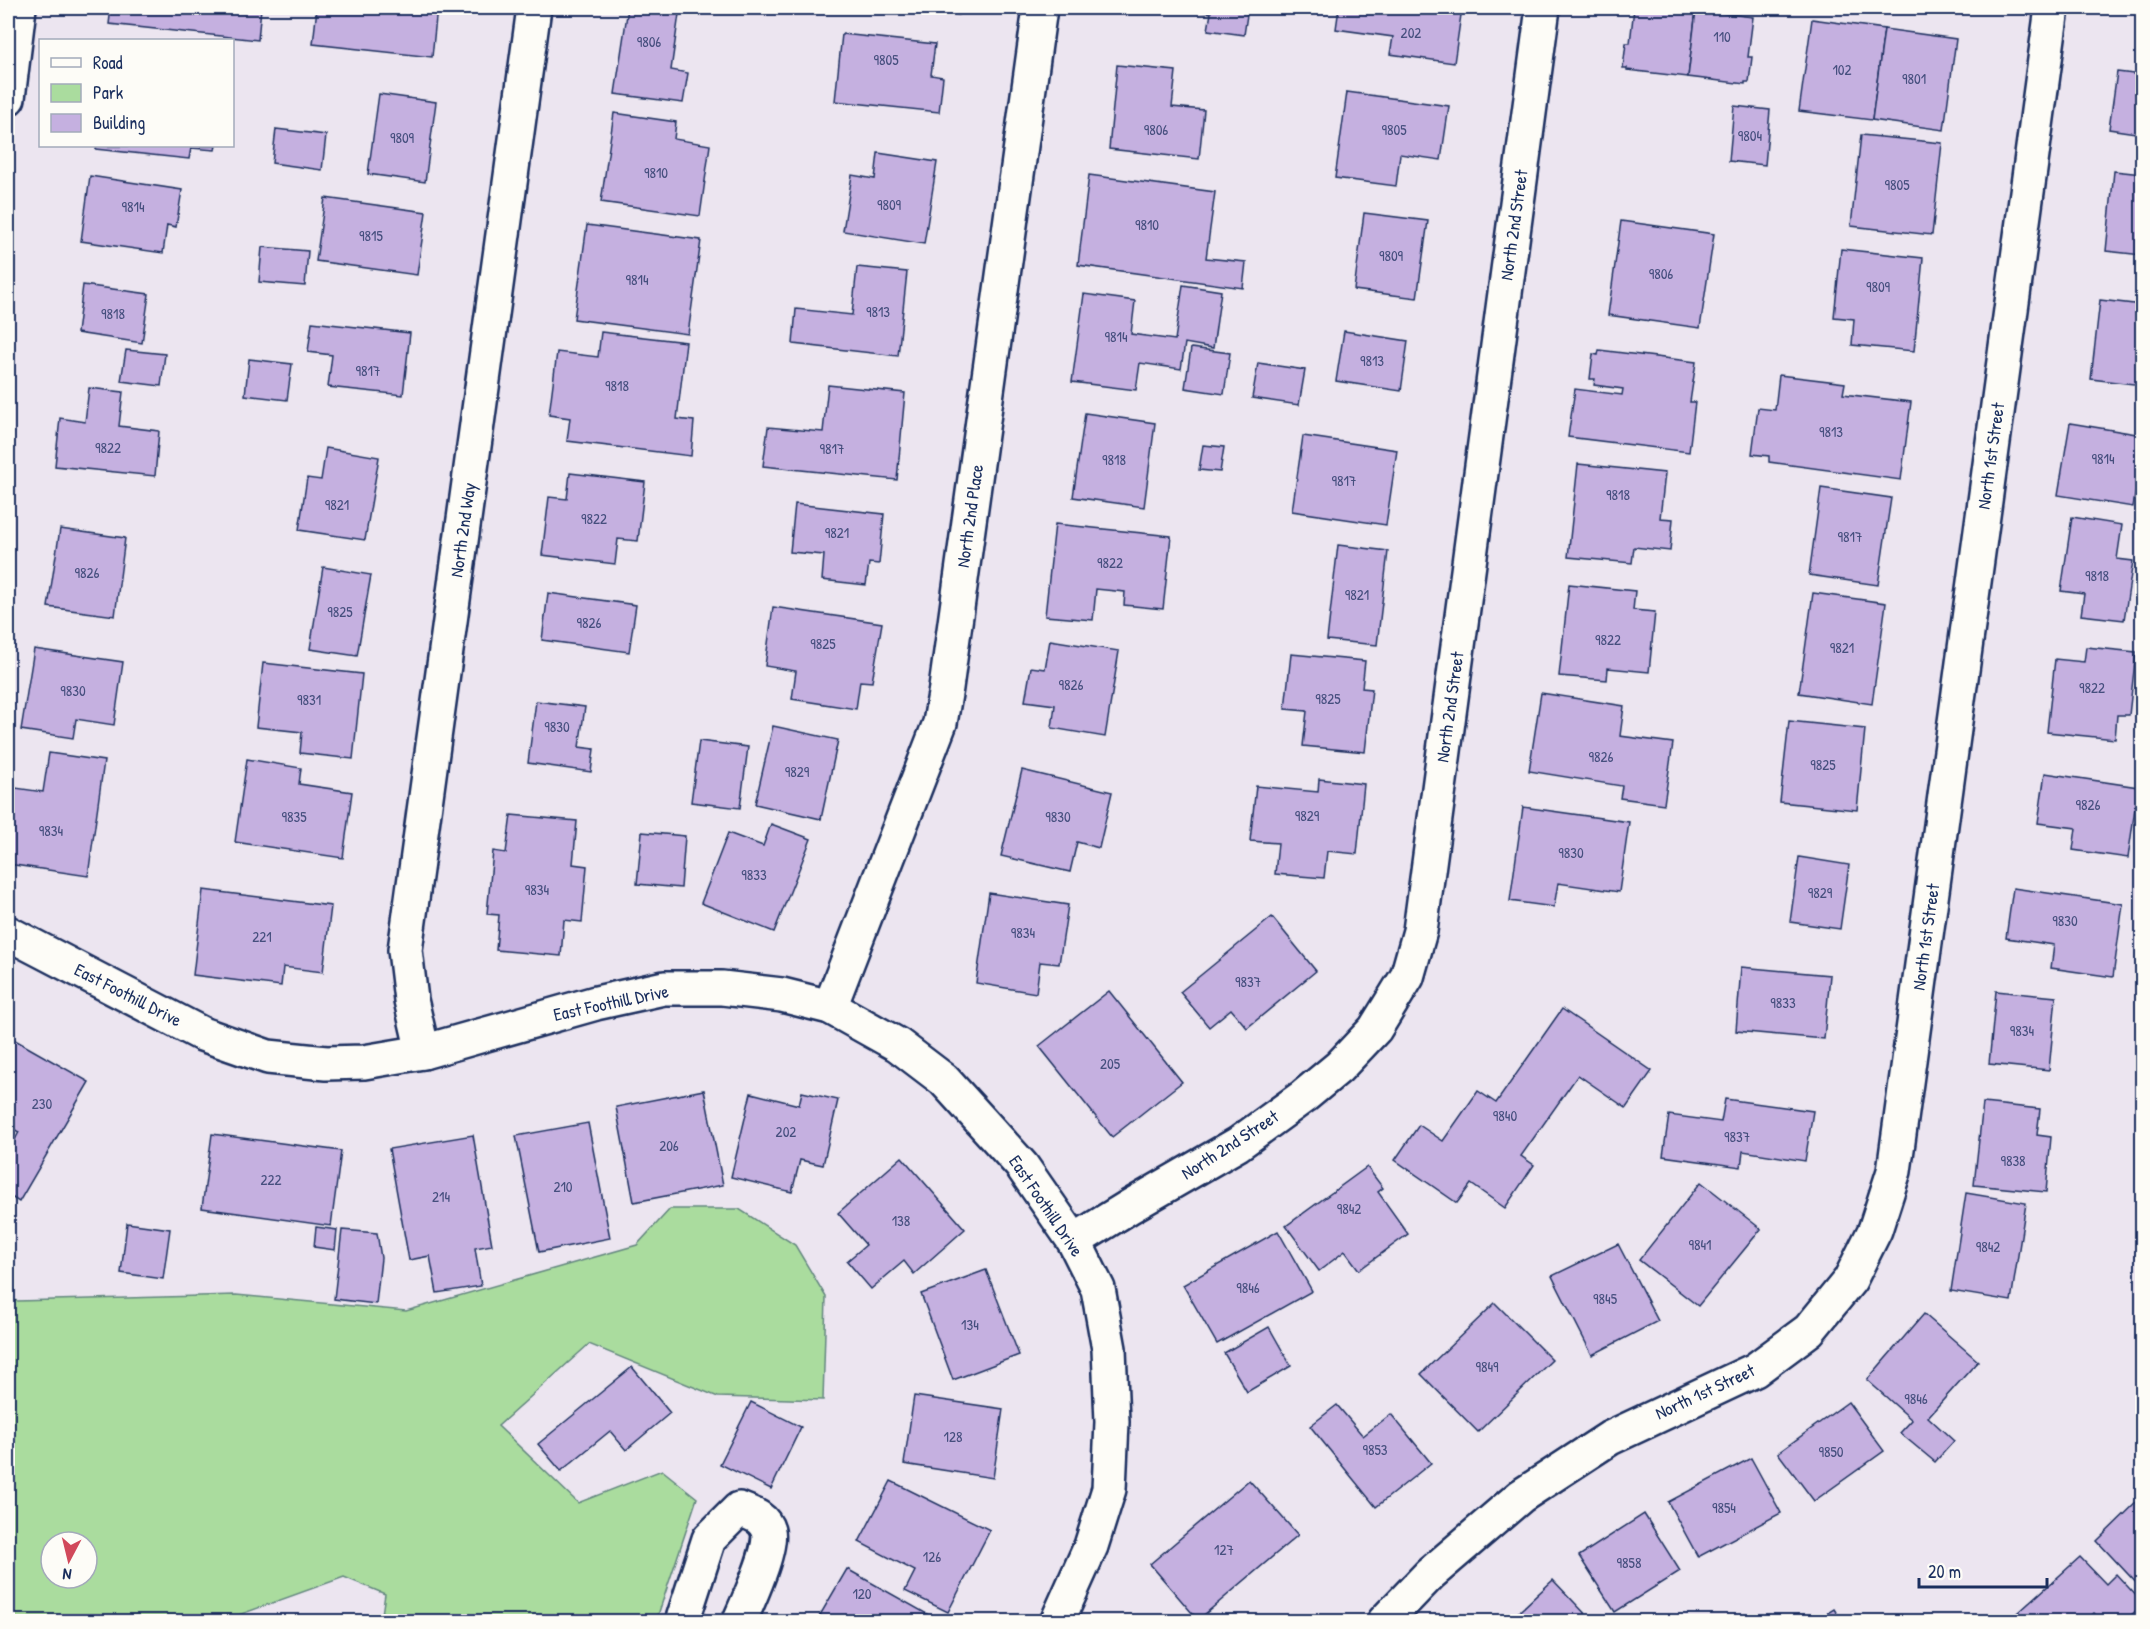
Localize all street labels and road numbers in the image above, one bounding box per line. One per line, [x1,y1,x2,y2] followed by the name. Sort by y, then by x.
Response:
[1493,167,1534,282] street label: North 2nd Street
[1971,400,2010,511] street label: North 1st Street
[950,463,989,569] street label: North 2nd Place
[444,481,482,579] street label: North 2nd Way
[1429,649,1470,764] street label: North 2nd Street
[1906,881,1945,992] street label: North 1st Street
[70,957,186,1032] street label: East Foothill Drive
[551,978,671,1027] street label: East Foothill Drive
[1176,1103,1284,1185] street label: North 2nd Street
[1003,1150,1090,1261] street label: East Foothill Drive
[1651,1357,1759,1426] street label: North 1st Street

